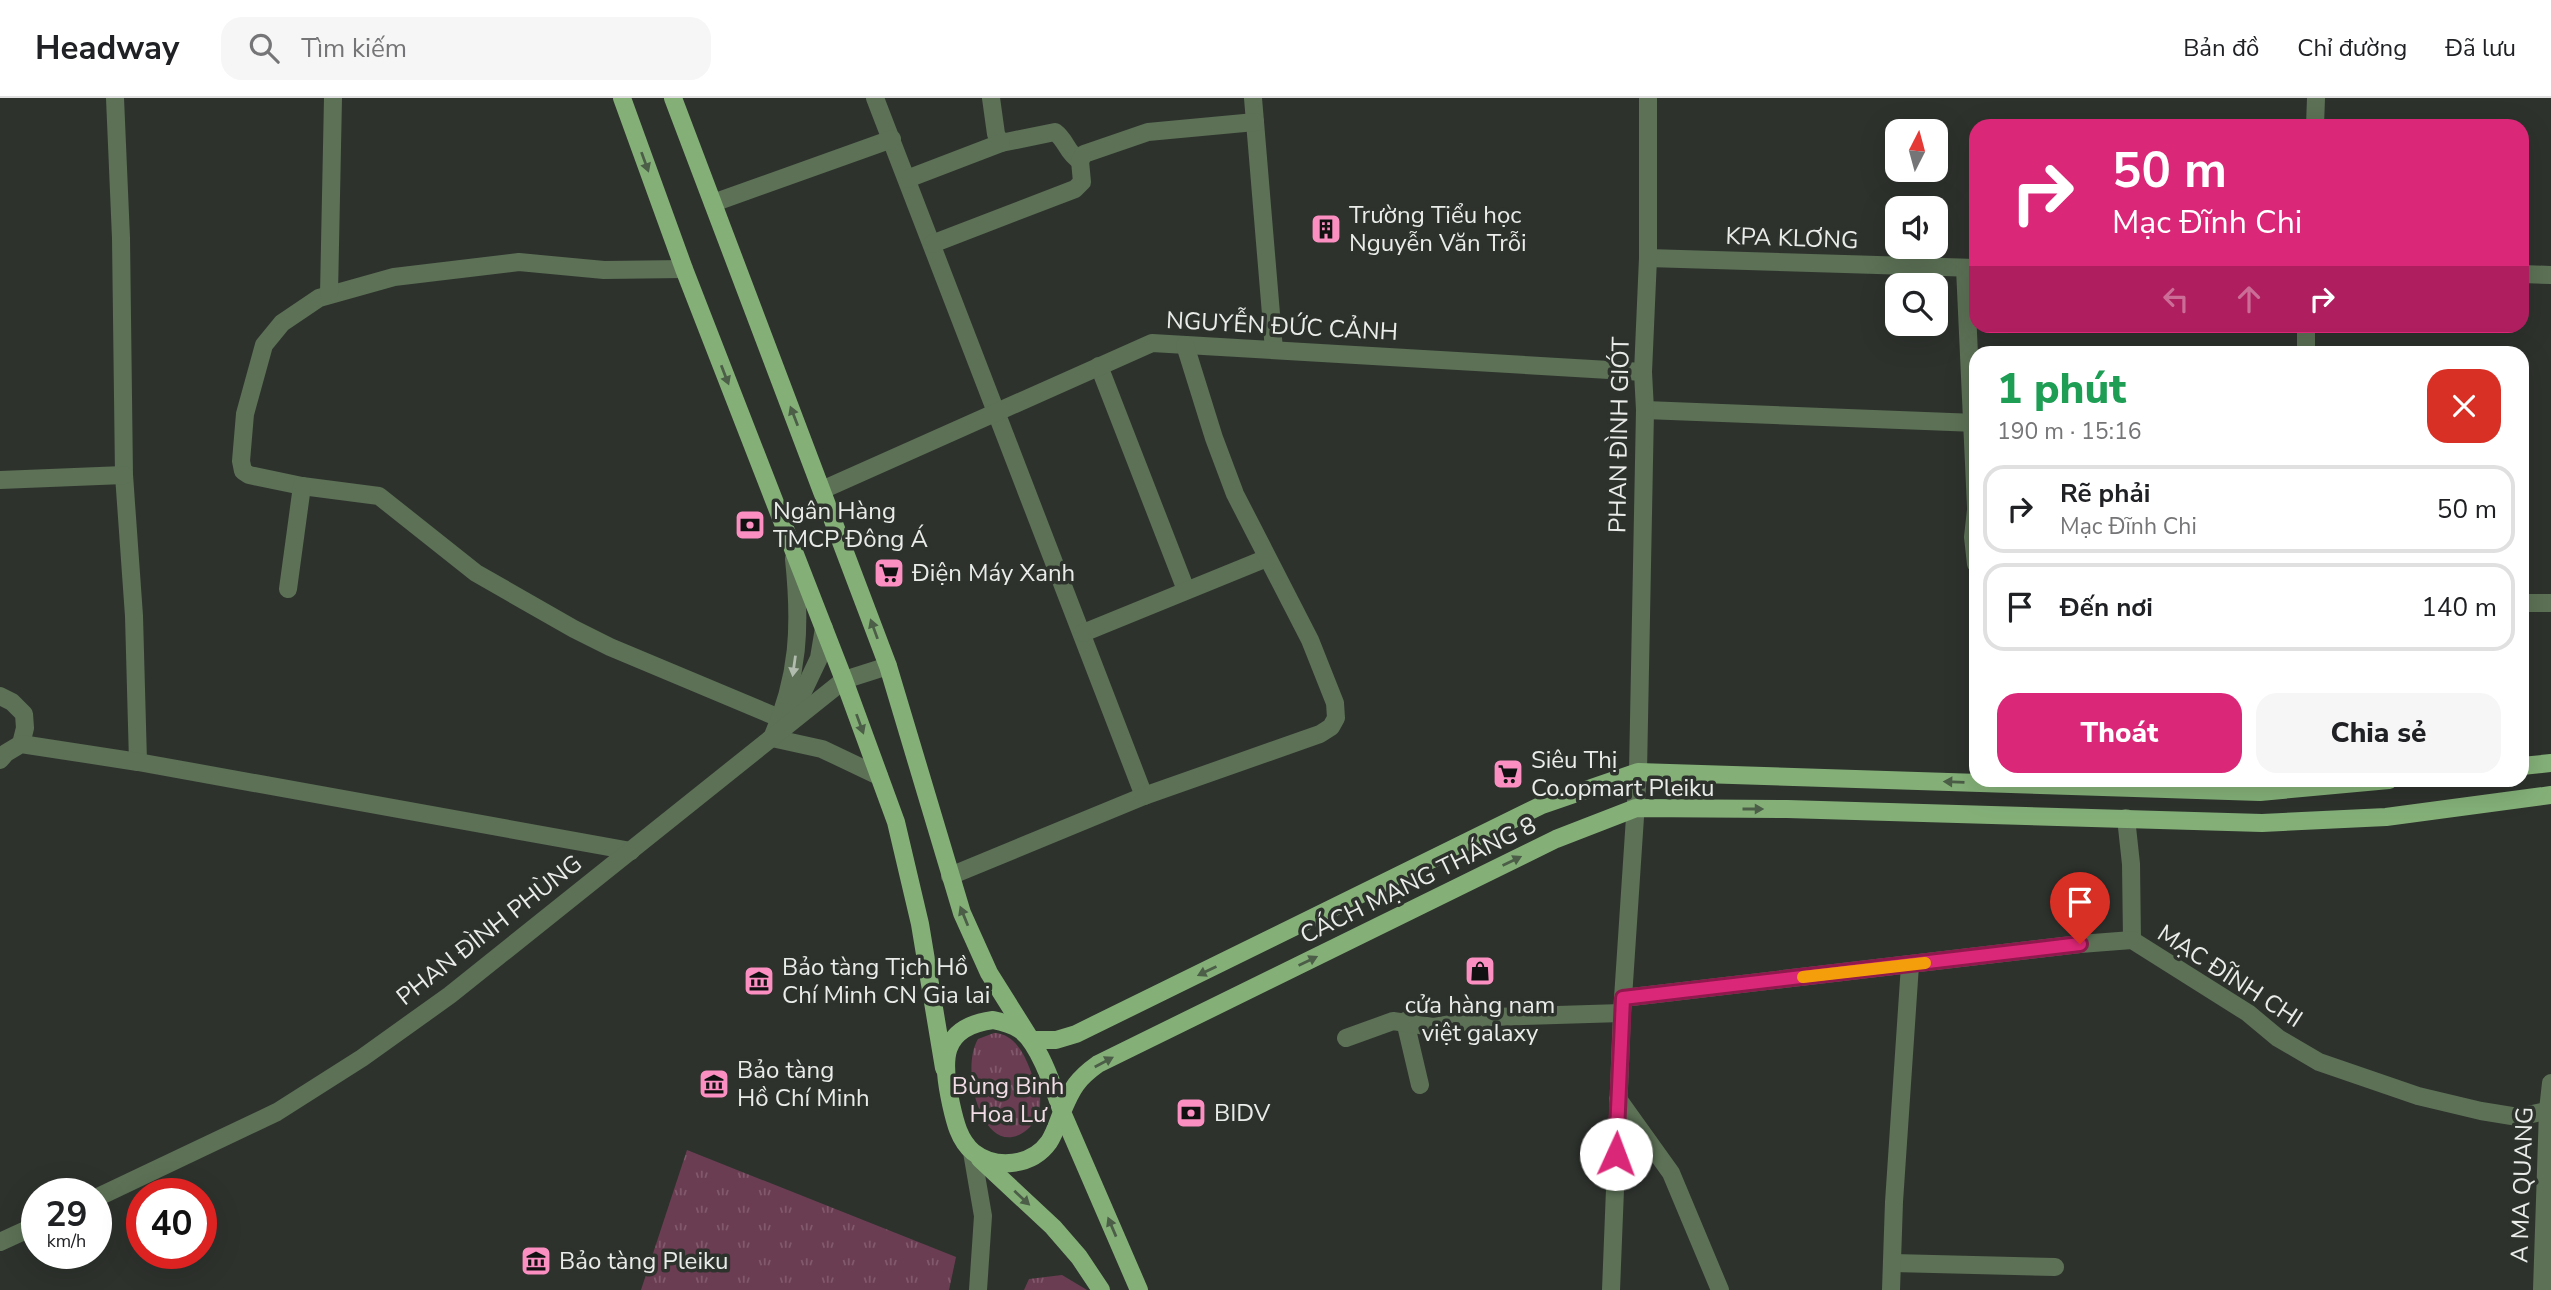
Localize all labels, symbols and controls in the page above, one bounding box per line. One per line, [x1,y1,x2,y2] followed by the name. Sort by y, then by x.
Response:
[221,17,711,80] search box
[35,26,179,71] text: Headway
[245,29,283,67] icon: search
[301,31,407,66] text: Tìm kiếm
[2183,32,2259,64] text: Bản đồ
[2297,32,2407,64] text: Chỉ đường
[2445,32,2516,64] text: Đã lưu
[1885,119,1948,182] north arrow
[1885,119,1948,336] map controls
[2112,137,2227,204] text: 50 m
[1997,147,2088,238] icon: right
[640,152,651,173] one-way arrow
[1885,196,1948,259] button: sound
[1349,199,1527,259] place label: Trường Tiểu học Nguyễn Văn Trỗi
[2112,201,2302,244] text: Mạc Đĩnh Chi
[1309,212,1343,246] building icon: Trường Tiểu học Nguyễn Văn Trỗi
[1725,220,1859,256] street label: KPA KLƠNG
[1885,273,1948,336] button: search
[2157,280,2195,318] icon: left
[2230,280,2268,318] icon: ahead
[2303,280,2341,318] icon: right
[1165,303,1399,348] street label: NGUYỄN ĐỨC CẢNH
[1601,336,1637,533] street label: PHAN ĐÌNH GIÓT
[1997,361,2126,418] text: 1 phút
[720,365,731,386] one-way arrow
[2427,369,2501,443] button: close
[789,406,800,427] one-way arrow
[1997,416,2142,447] text: 190 m · 15:16
[2060,476,2150,511] text: Rẽ phải
[2001,490,2039,528] icon: right
[2437,492,2497,527] text: 50 m
[773,495,928,555] place label: Ngân Hàng TMCP Đông Á
[733,508,767,542] bank icon: Ngân Hàng TMCP Đông Á
[2060,511,2197,542] text: Mạc Đĩnh Chi
[872,556,906,590] supermarket icon: Điện Máy Xanh
[911,557,1075,589] place label: Điện Máy Xanh
[2001,588,2039,626] icon: arrive
[2060,590,2153,625] text: Đến nơi
[2421,590,2497,625] text: 140 m
[868,619,879,640] one-way arrow
[788,655,799,677] one-way arrow
[1997,693,2242,773] button: Thoát
[2256,693,2501,773] button: Chia sẻ
[855,714,866,735] one-way arrow
[1531,744,1714,804] place label: Siêu Thị Co.opmart Pleiku
[1491,757,1525,791] supermarket icon: Siêu Thị Co.opmart Pleiku
[1943,777,1965,788] one-way arrow
[1743,803,1765,814] one-way arrow
[1295,809,1541,951] street label: CÁCH MẠNG THÁNG 8
[390,847,588,1013] street label: PHAN ĐÌNH PHÙNG
[1502,855,1522,866] one-way arrow
[2050,872,2110,944] pin
[2061,883,2099,921] icon: arrive
[958,906,970,926] one-way arrow
[2151,917,2309,1035] street label: MẠC ĐĨNH CHI
[782,951,990,1011] place label: Bảo tàng Tịch Hồ Chí Minh CN Gia lai
[1463,954,1497,988] shop icon: cửa hàng nam việt galaxy
[1298,956,1318,967] one-way arrow
[742,964,776,998] museum icon: Bảo tàng Tịch Hồ Chí Minh CN Gia lai
[1197,964,1217,976] one-way arrow
[1405,989,1555,1049] place label: cửa hàng nam việt galaxy
[737,1054,870,1114] place label: Bảo tàng Hồ Chí Minh
[1094,1056,1114,1067] one-way arrow
[697,1067,731,1101] museum icon: Bảo tàng Hồ Chí Minh
[952,1070,1064,1130] park label: Bùng Binh Hoa Lư
[1174,1096,1208,1130] bank icon: BIDV
[1214,1097,1271,1129] place label: BIDV
[2503,1106,2541,1264] street label: A MA QUANG
[1579,1117,1653,1191] position arrow
[126,1178,217,1269] speed limit sign: 40
[1013,1189,1030,1205] one-way arrow
[45,1191,88,1238] text: 29
[1106,1217,1117,1238] one-way arrow
[47,1229,86,1253] text: km/h
[519,1244,553,1278] museum icon: Bảo tàng Pleiku
[559,1245,728,1277] place label: Bảo tàng Pleiku

